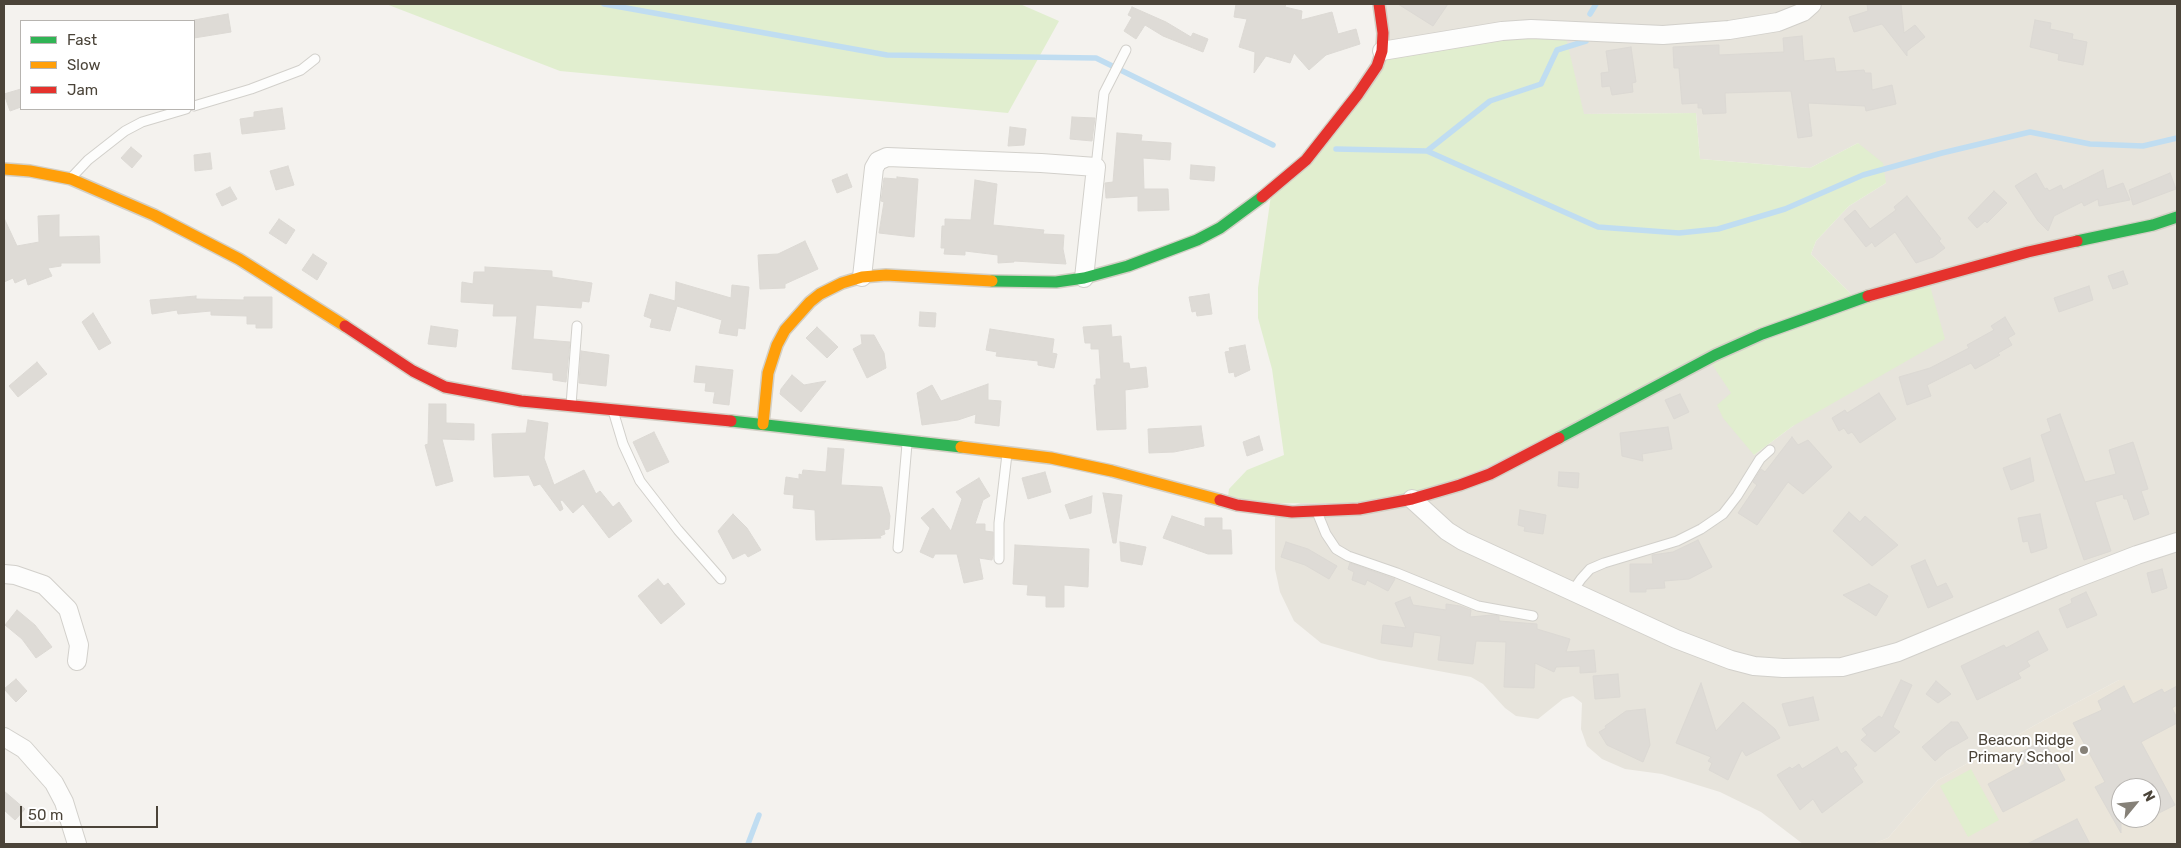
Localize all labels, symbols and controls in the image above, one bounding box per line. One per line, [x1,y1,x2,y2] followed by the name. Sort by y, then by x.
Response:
[20,20,195,110] legend
[67,31,97,49] text: Fast
[67,56,100,74] text: Slow
[67,81,98,99] text: Jam
[1968,732,2074,767] place label: Beacon Ridge Primary School
[2078,744,2090,756] marker: Beacon Ridge Primary School
[2111,778,2161,828] north arrow
[2139,788,2159,805] text: N
[22,796,160,828] scale bar
[28,806,63,824] text: 50 m

